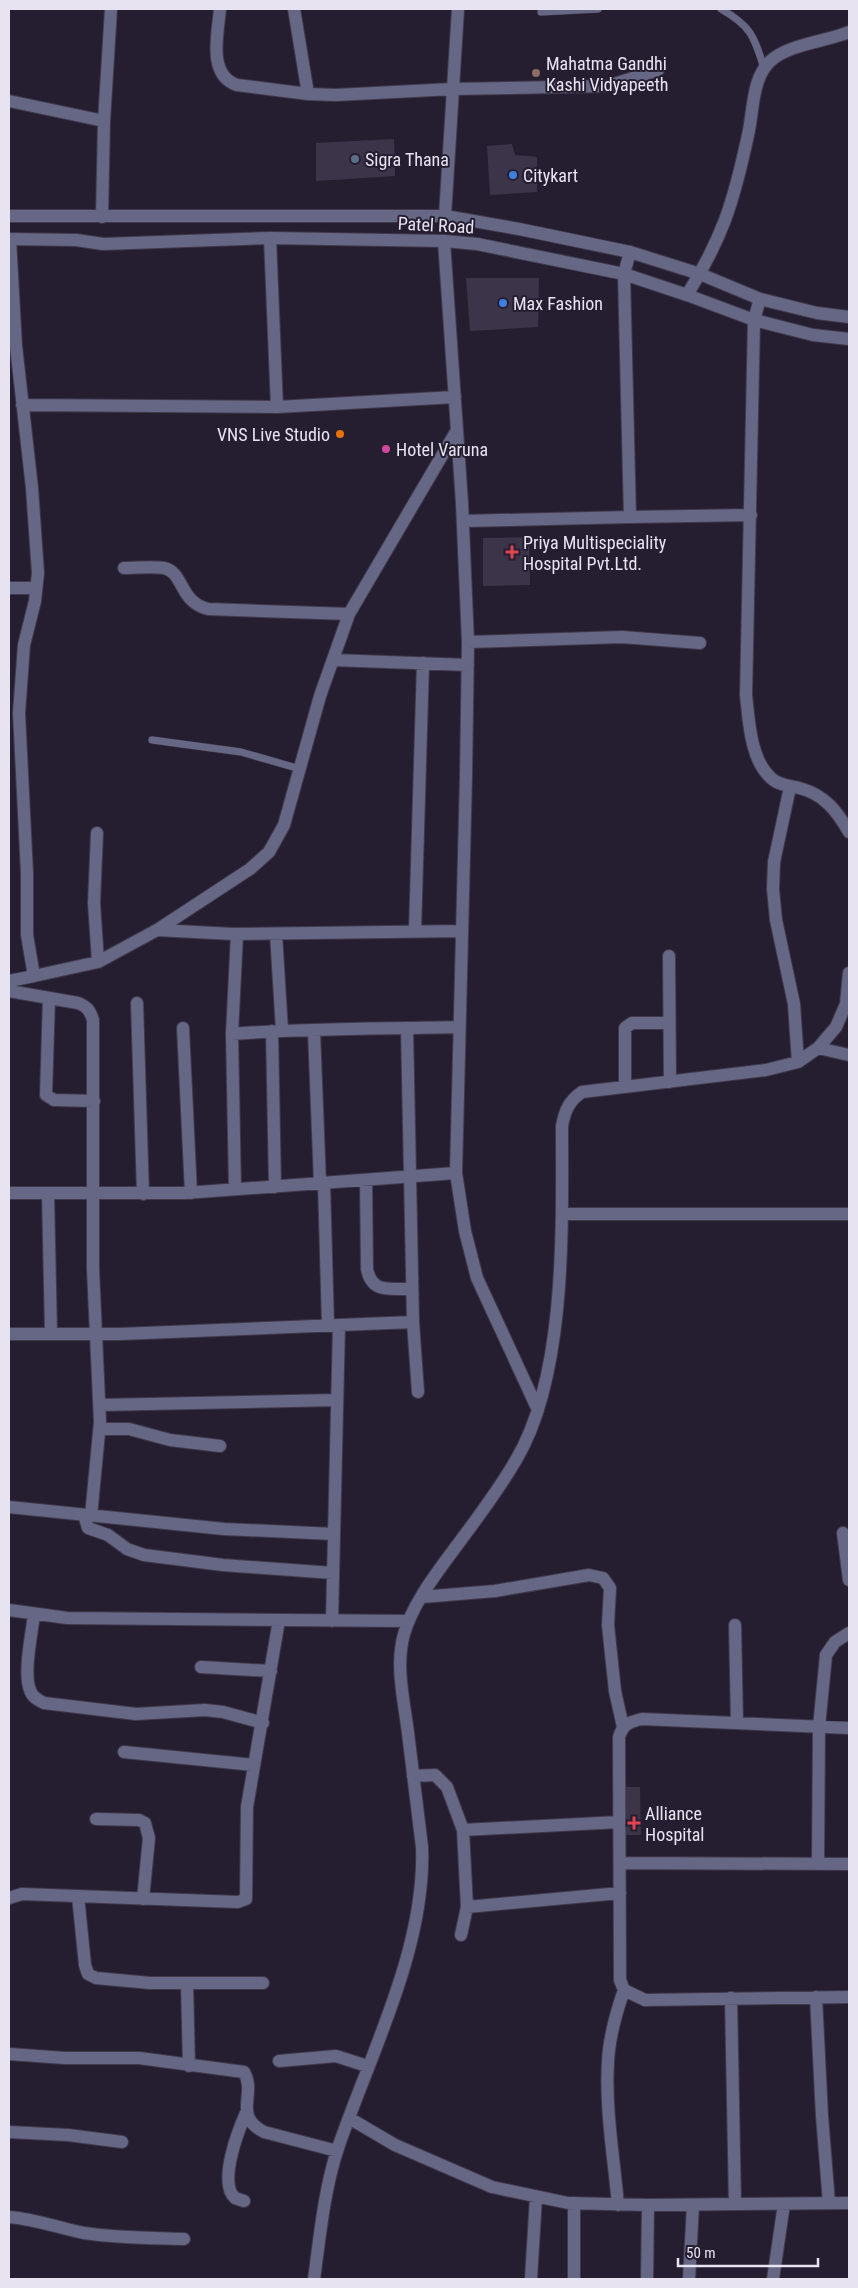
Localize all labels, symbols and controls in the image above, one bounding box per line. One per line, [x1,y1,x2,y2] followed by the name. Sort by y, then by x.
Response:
[546,53,669,95] place label: Mahatma Gandhi Kashi Vidyapeeth
[530,67,542,79] marker: Mahatma Gandhi Kashi Vidyapeeth
[365,149,449,170] place label: Sigra Thana
[349,153,361,165] marker: Sigra Thana
[523,165,578,186] place label: Citykart
[507,169,519,181] marker: Citykart
[397,213,475,237] street label: Patel Road
[513,293,603,314] place label: Max Fashion
[497,297,509,309] marker: Max Fashion
[217,424,330,445] place label: VNS Live Studio
[334,428,346,440] marker: VNS Live Studio
[396,439,488,460] place label: Hotel Varuna
[380,443,392,455] marker: Hotel Varuna
[523,532,667,574] place label: Priya Multispeciality Hospital Pvt.Ltd.
[505,545,519,559] marker: Priya Multispeciality Hospital Pvt.Ltd.
[645,1803,705,1845] place label: Alliance Hospital
[627,1816,641,1830] marker: Alliance Hospital
[678,2236,818,2268] scale bar
[686,2244,716,2262] text: 50 m

